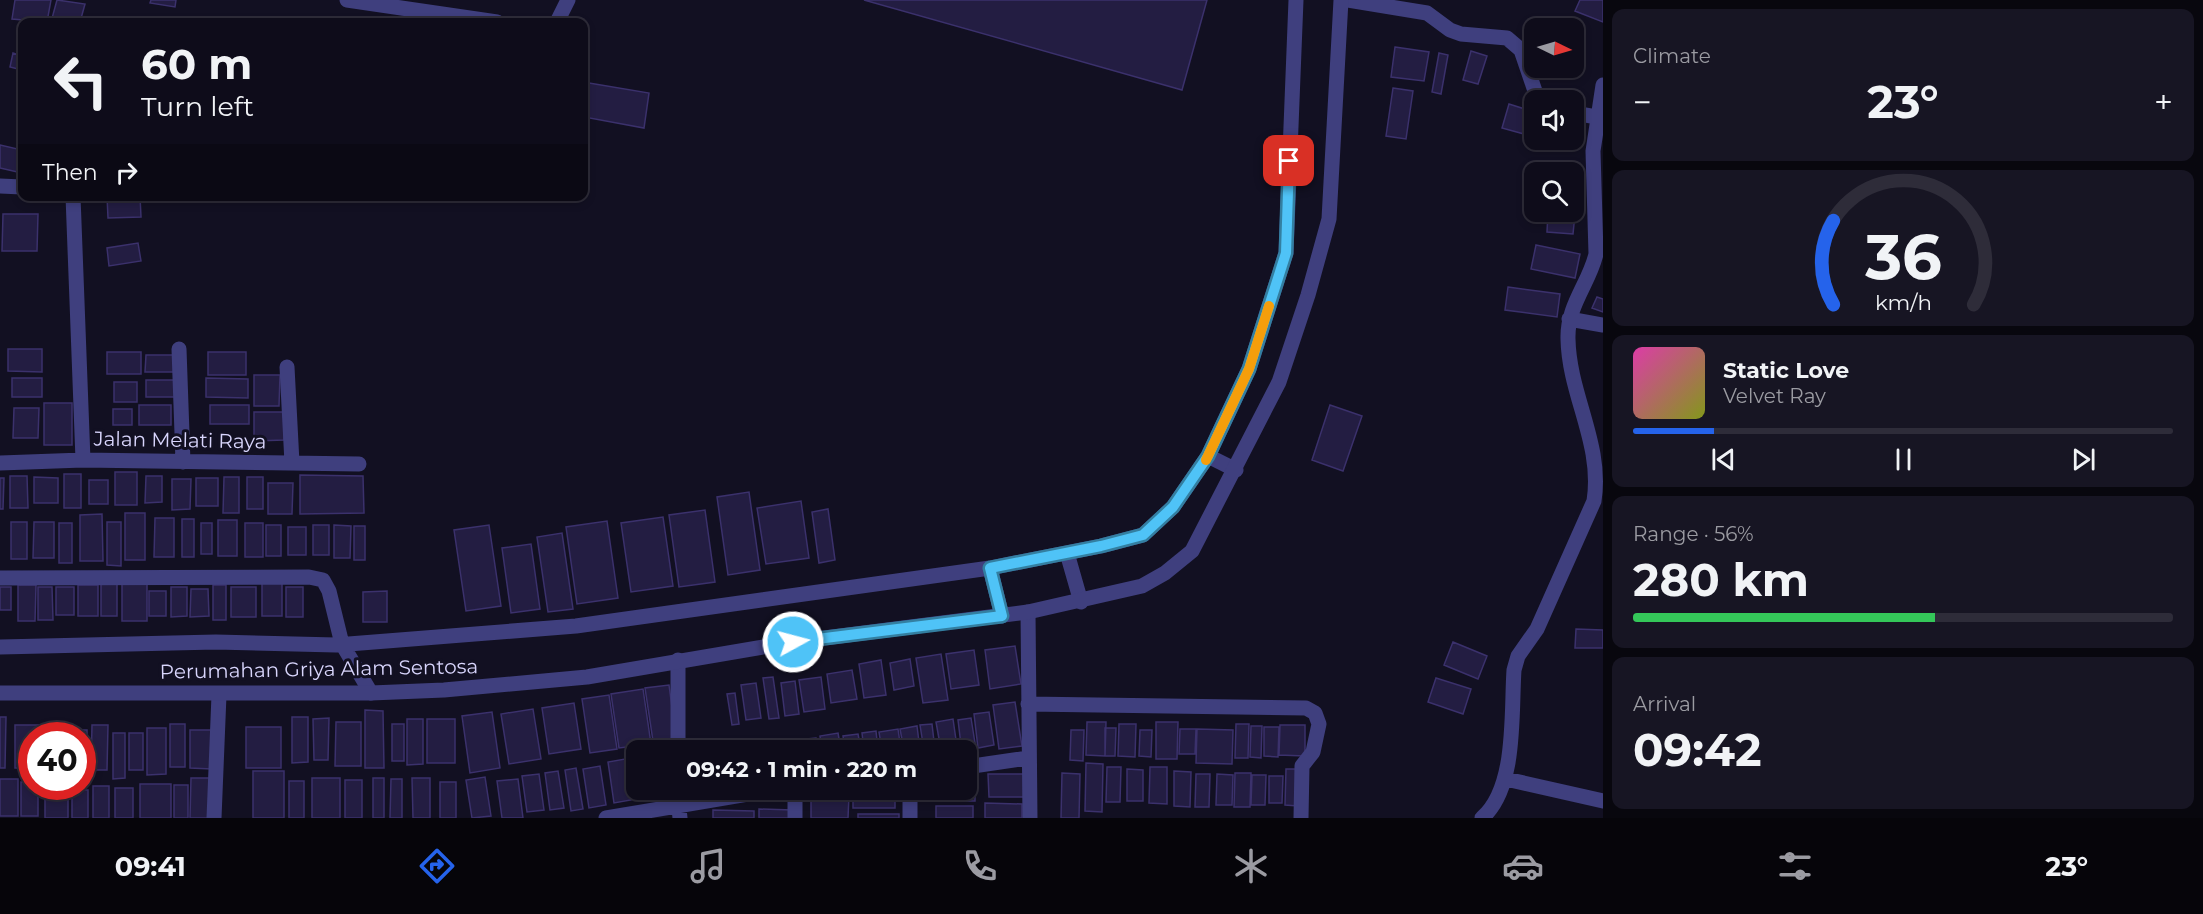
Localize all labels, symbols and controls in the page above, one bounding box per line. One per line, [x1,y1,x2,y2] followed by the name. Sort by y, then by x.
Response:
[1524,18,1584,78] north arrow
[1524,18,1584,222] map controls
[141,38,252,90] text: 60 m
[42,42,120,120] icon: left
[1633,44,1711,68] text: Climate
[1867,74,1939,129] text: 23°
[1633,82,1652,122] text: −
[2154,82,2173,122] text: +
[141,90,254,123] text: Turn left
[1524,90,1584,150] button: sound
[1263,135,1314,186] pin
[1272,144,1305,177] icon: arrive
[110,156,143,189] icon: right
[42,159,98,186] text: Then
[1524,162,1584,222] button: search
[1864,219,1941,295] text: 36
[1874,289,1932,315] text: km/h
[1723,357,1849,384] text: Static Love
[1723,384,1826,408] text: Velvet Ray
[92,426,267,454] street label: Jalan Melati Raya
[1707,443,1740,476] icon: previous
[1887,443,1920,476] icon: pause
[2067,443,2100,476] icon: next
[1633,522,1754,546] text: Range · 56%
[1633,552,1809,607] text: 280 km
[761,610,825,674] position arrow
[160,654,478,684] street label: Perumahan Griya Alam Sentosa
[1633,692,1696,716] text: Arrival
[18,722,96,800] speed limit sign: 40
[1633,722,1762,777] text: 09:42
[686,756,917,783] text: 09:42 · 1 min · 220 m
[416,845,458,887] icon: directions
[687,845,729,887] icon: music
[959,845,1001,887] icon: phone
[1230,845,1272,887] icon: climate
[1502,845,1544,887] icon: car
[1774,845,1816,887] icon: filters
[115,850,186,883] text: 09:41
[2045,850,2088,883] text: 23°

